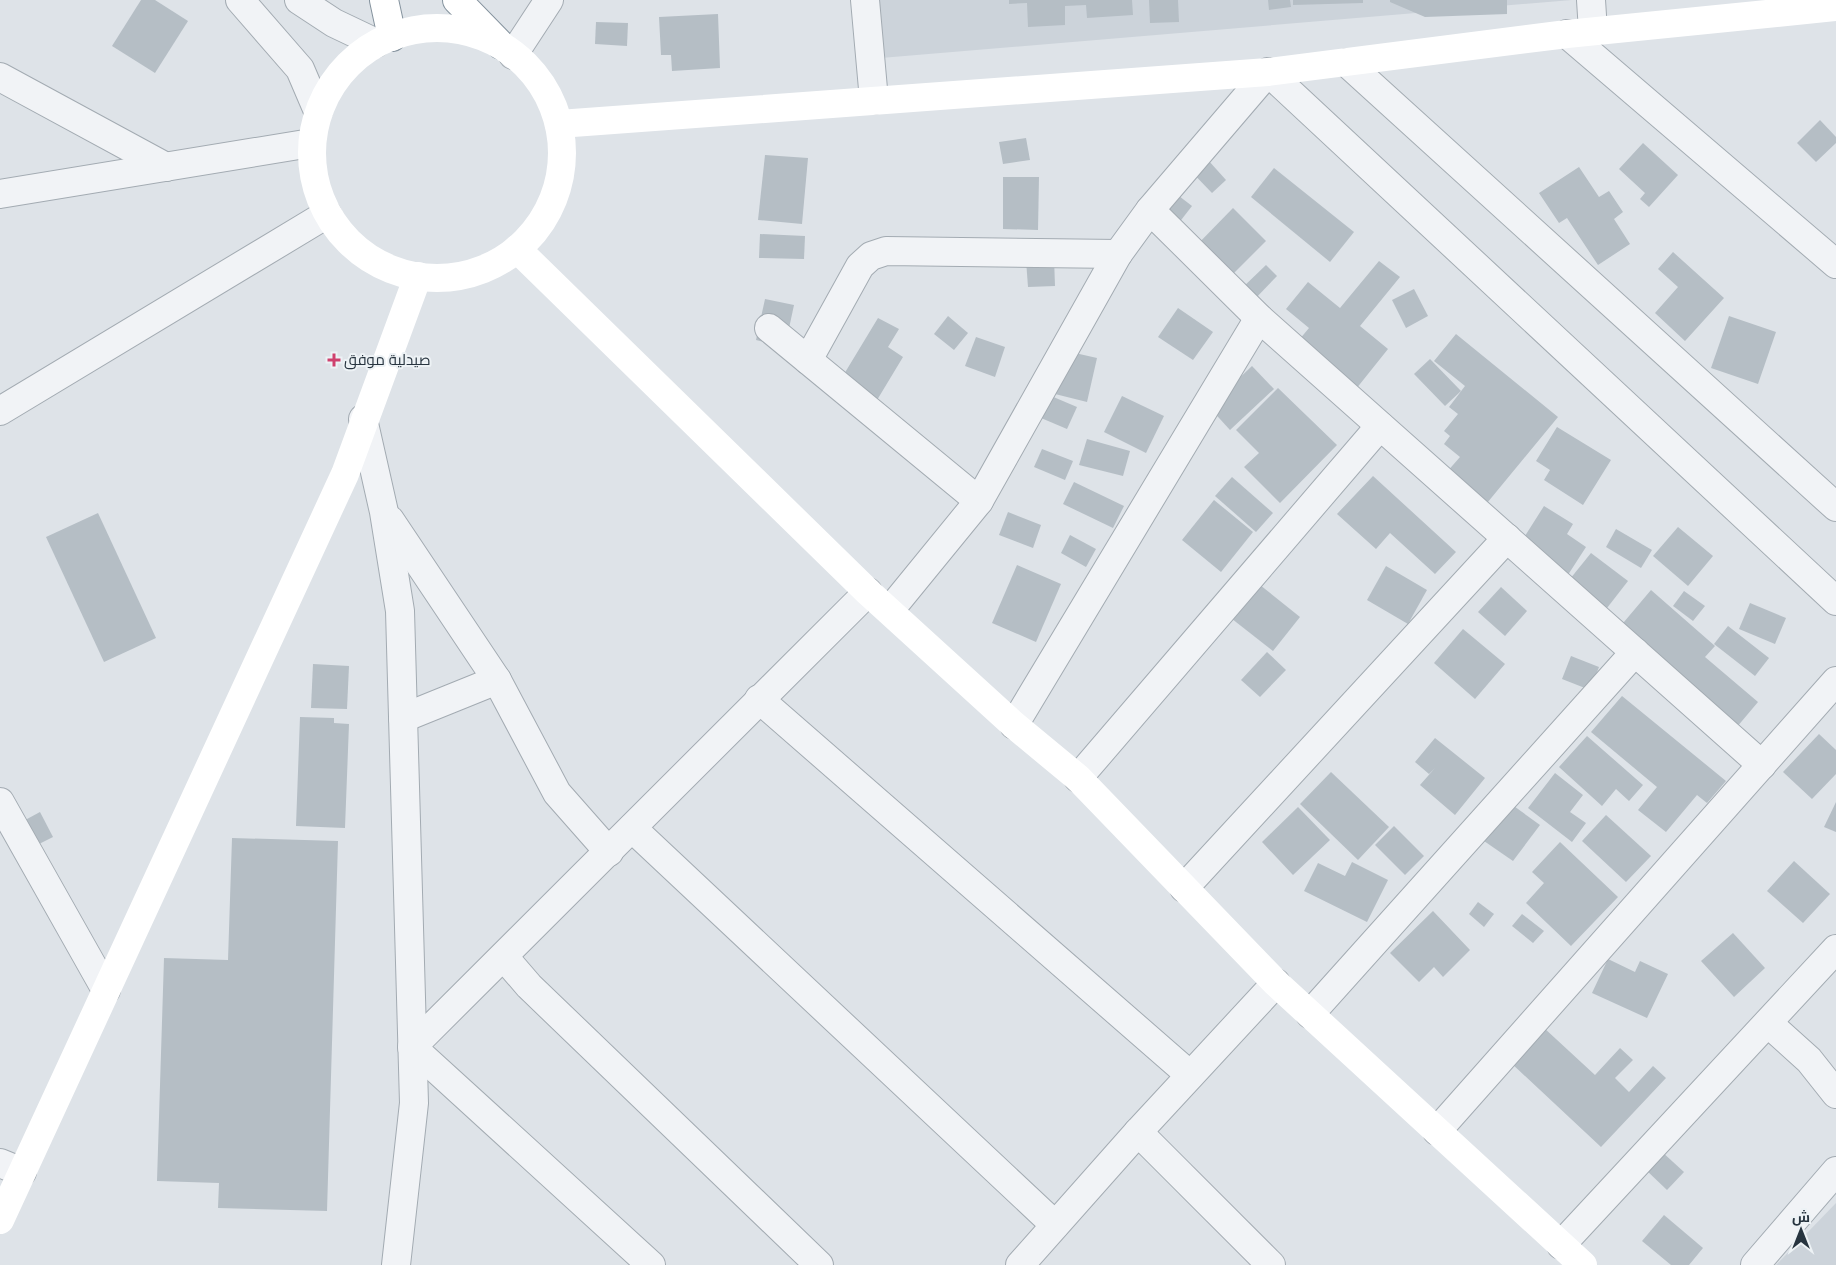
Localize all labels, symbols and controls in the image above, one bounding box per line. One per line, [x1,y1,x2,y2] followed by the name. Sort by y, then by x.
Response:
[344,351,431,370] place label: صيدلية موفق
[328,354,340,366] marker: صيدلية موفق
[1776,1205,1826,1255] north arrow
[1792,1209,1810,1226] text: ش

